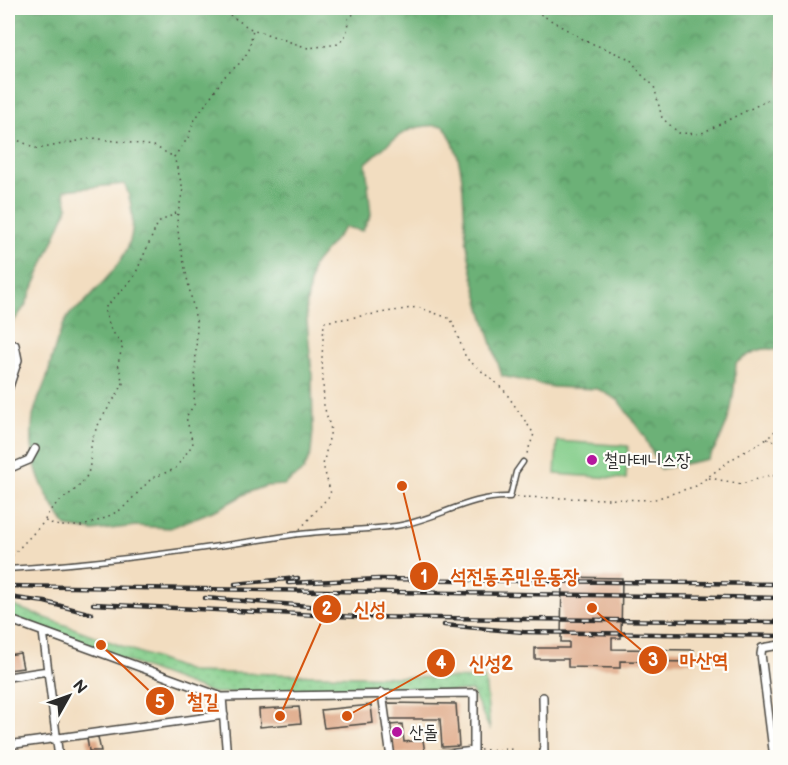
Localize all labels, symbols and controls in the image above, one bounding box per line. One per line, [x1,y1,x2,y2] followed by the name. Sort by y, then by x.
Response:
[604,450,691,471] place label: 철마테니스장
[585,453,599,467] marker: 철마테니스장
[409,557,592,595] callout: 석전동주민운동장
[450,565,579,589] text: 석전동주민운동장
[420,567,428,588] text: 1
[312,590,398,628] callout: 신성
[354,598,386,622] text: 신성
[322,599,333,620] text: 2
[638,641,740,679] callout: 마산역
[426,644,525,682] callout: 신성2
[680,649,728,673] text: 마산역
[648,650,658,671] text: 3
[469,652,513,676] text: 신성2
[436,653,447,674] text: 4
[39,666,99,726] north arrow
[68,677,90,698] text: N
[145,682,231,720] callout: 철길
[187,690,219,714] text: 철길
[155,692,165,713] text: 5
[409,722,438,743] place label: 산돌
[390,725,404,739] marker: 산돌

